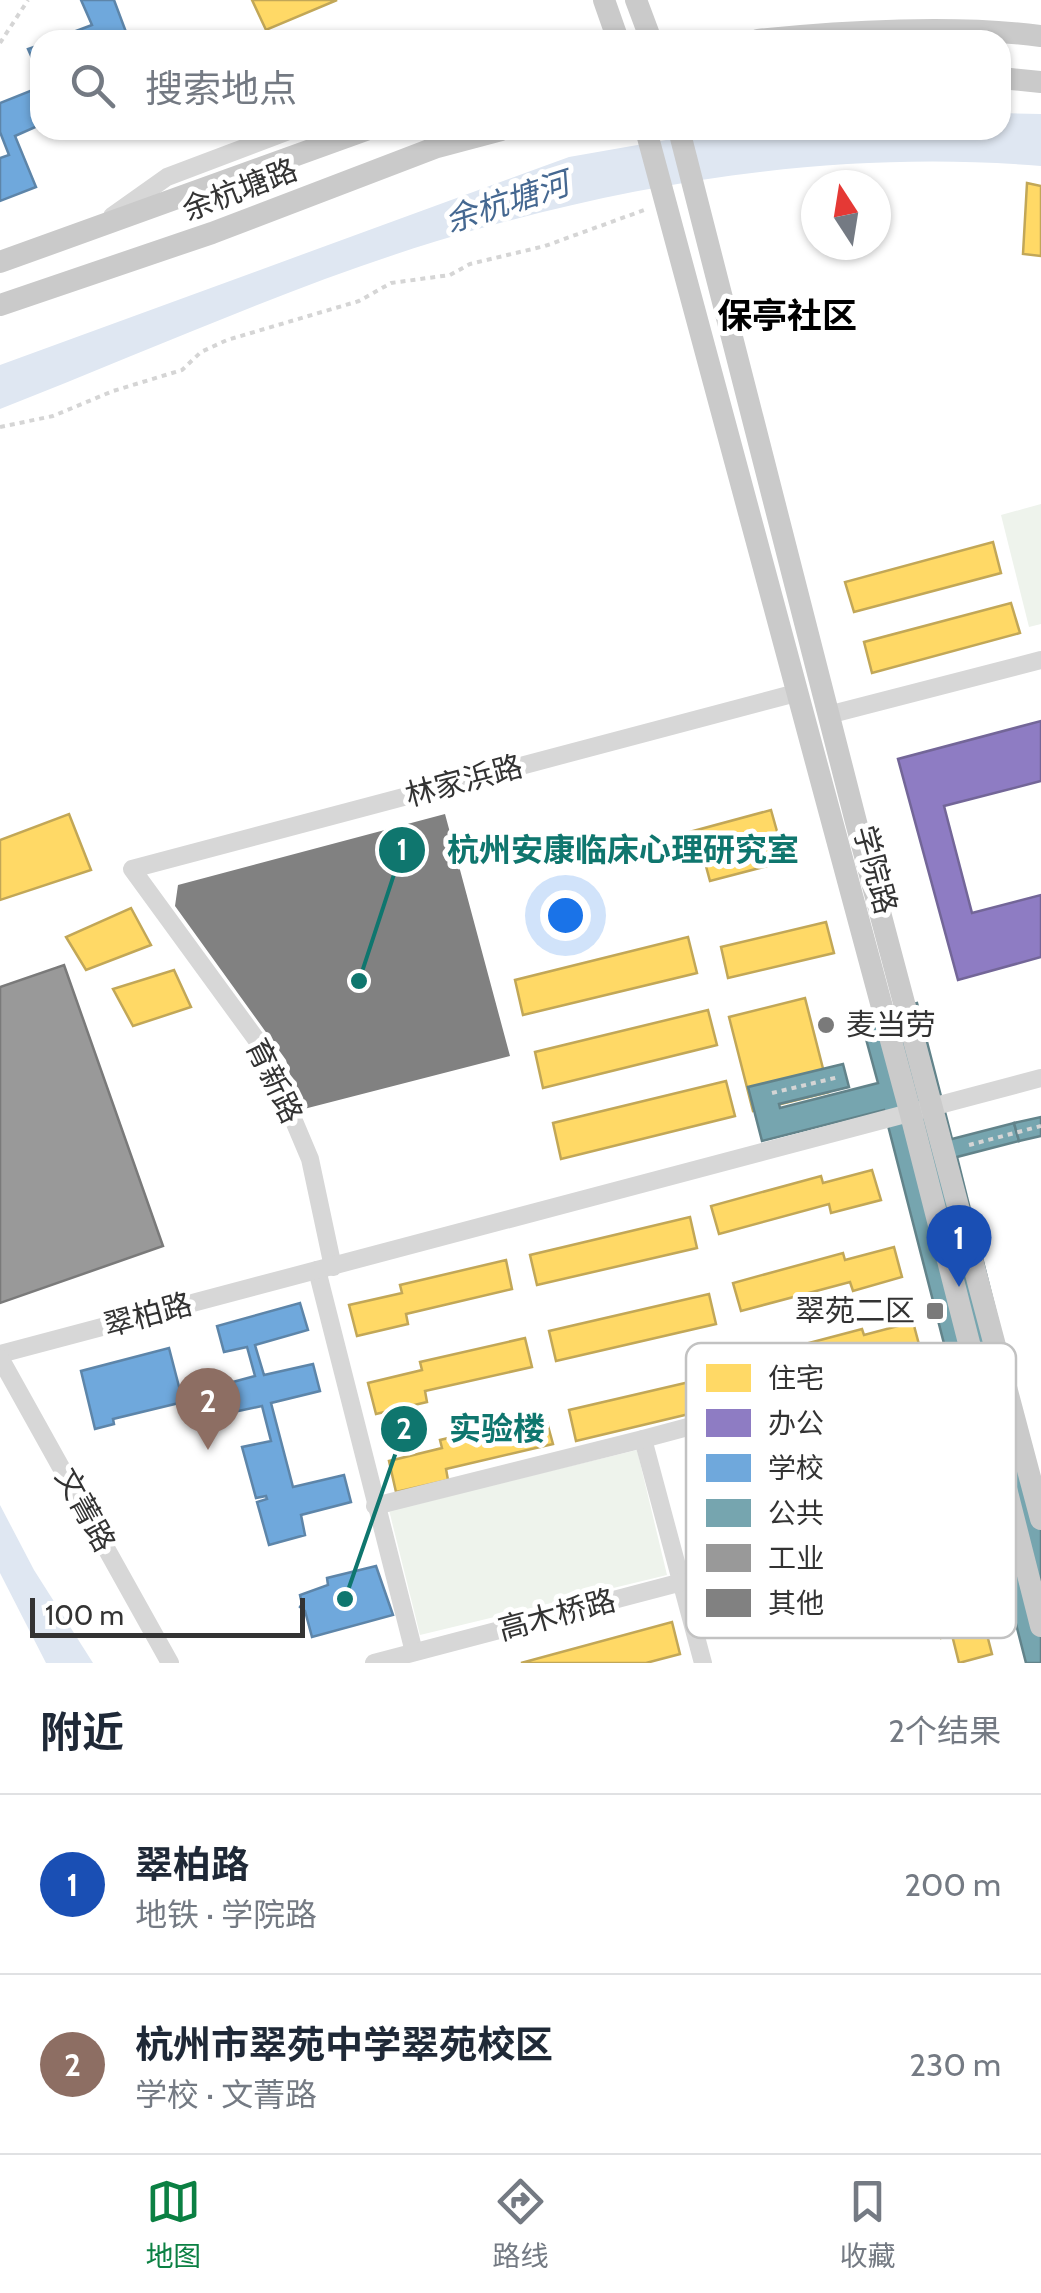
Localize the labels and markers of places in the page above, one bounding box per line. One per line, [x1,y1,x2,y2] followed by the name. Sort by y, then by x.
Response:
[377,819,819,881] callout: 杭州安康临床心理研究室
[846,1006,936,1043] place label: 麦当劳
[815,1014,837,1036] marker: 麦当劳
[926,1204,992,1287] pin: 1
[795,1292,915,1329] place label: 翠苑二区
[924,1300,946,1322] marker: 翠苑二区
[176,1368,240,1450] pin: 2
[379,1398,565,1460] callout: 实验楼

